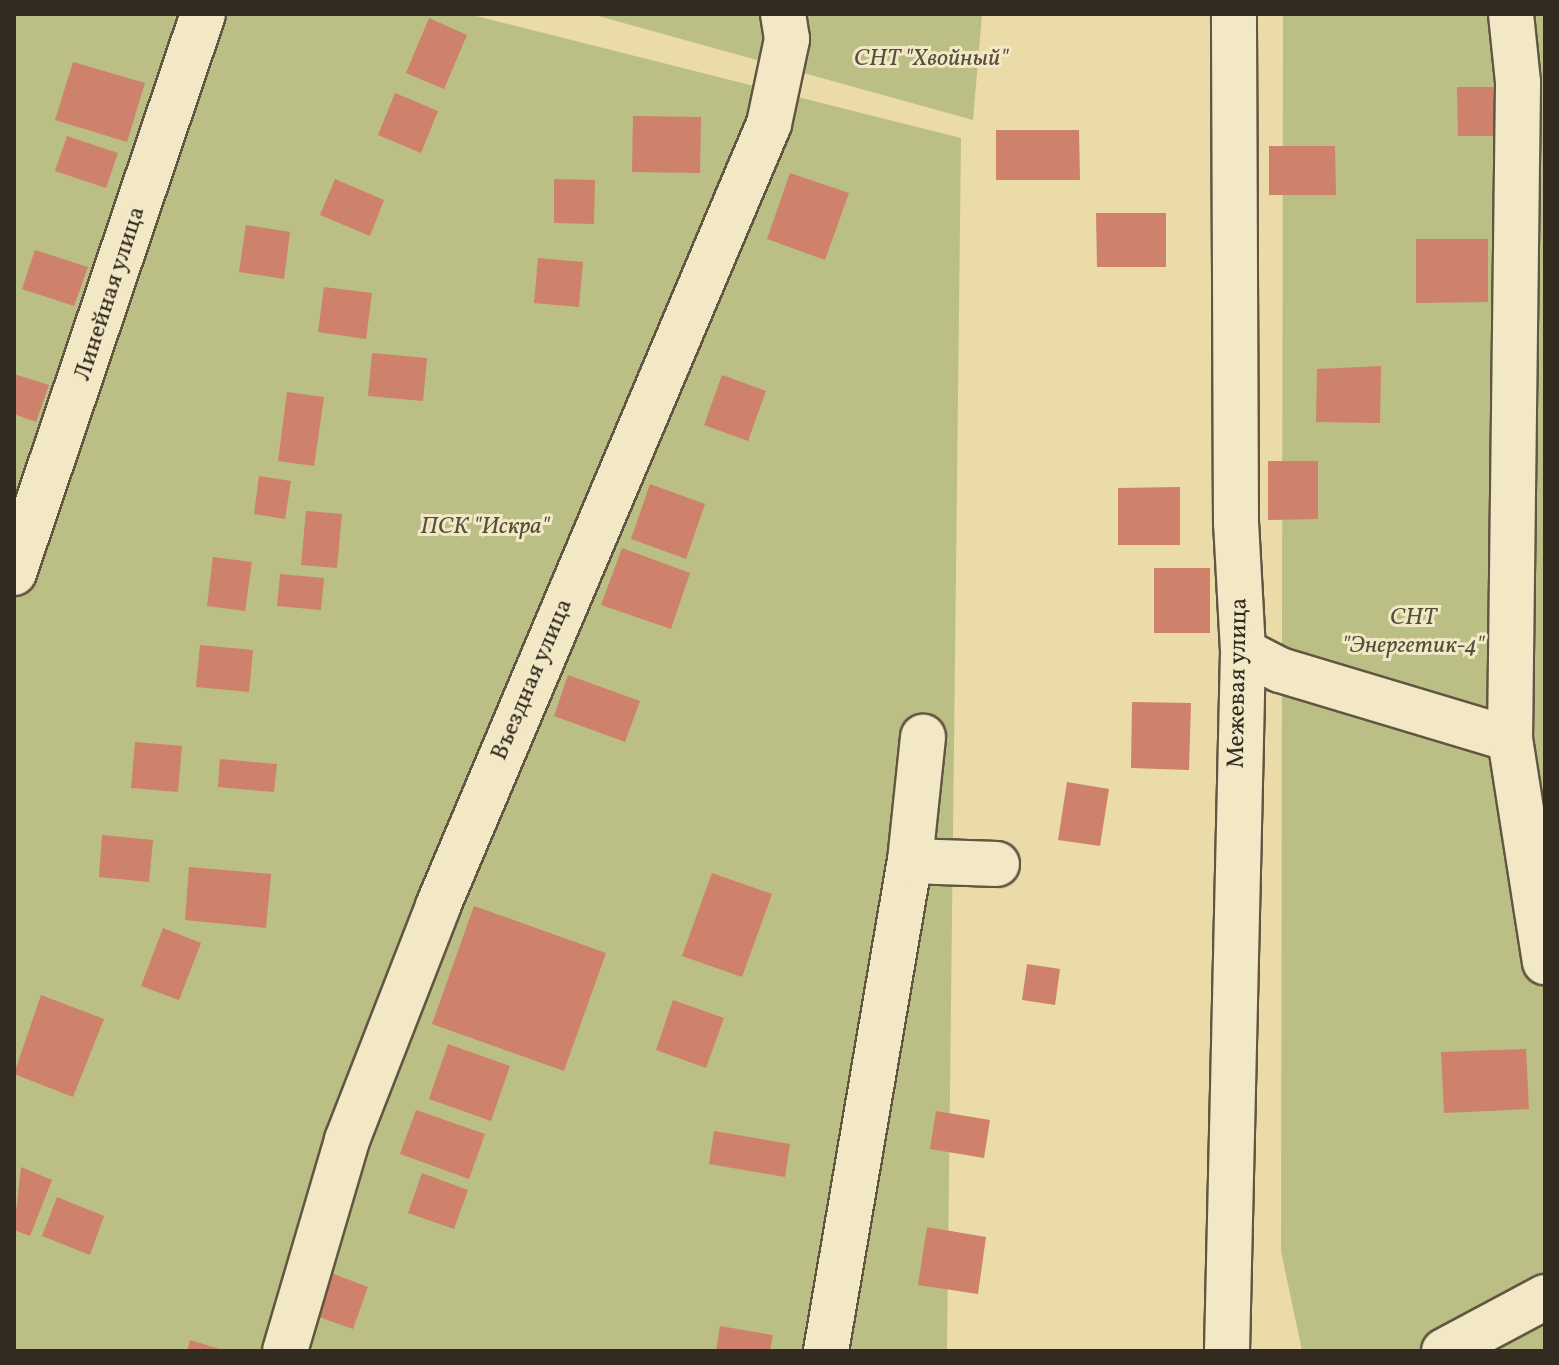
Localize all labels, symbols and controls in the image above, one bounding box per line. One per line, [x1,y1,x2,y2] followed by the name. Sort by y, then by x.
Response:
[854,46,1008,74] park label: СНТ "Хвойный"
[69,203,153,385] street label: Линейная улица
[421,514,549,542] park label: ПСК "Искра"
[486,595,580,765] street label: Въездная улица
[1223,597,1255,769] street label: Межевая улица
[1342,605,1484,661] park label: СНТ "Энергетик-4"

